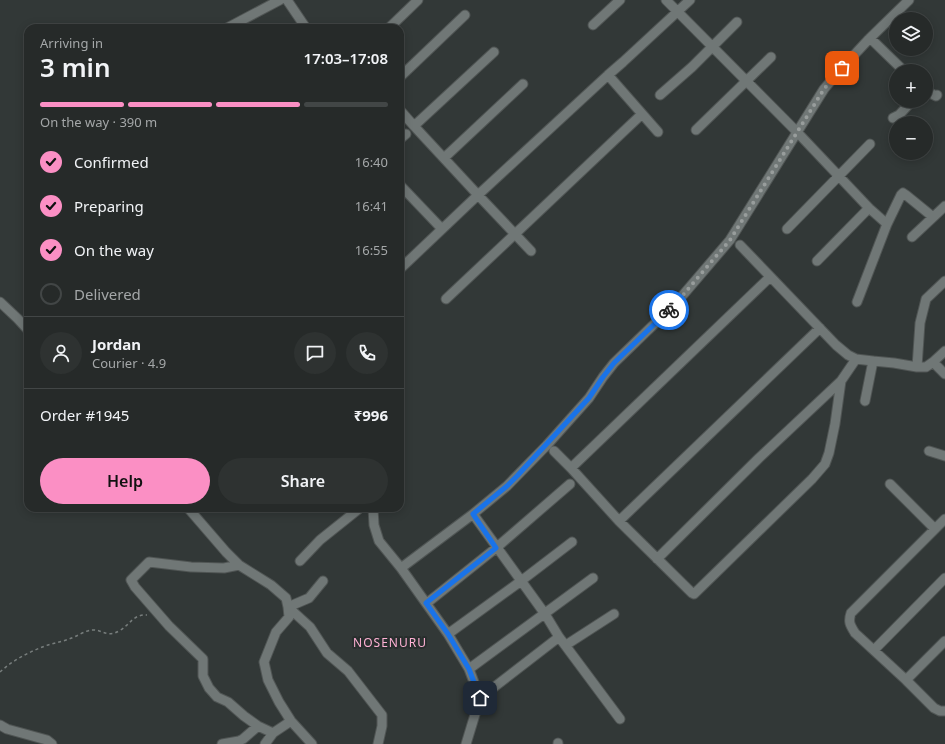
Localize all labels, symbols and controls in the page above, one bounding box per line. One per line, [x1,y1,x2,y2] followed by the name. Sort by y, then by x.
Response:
[889,12,933,160] map controls
[889,12,933,56] button: layers
[40,34,103,52] text: Arriving in
[304,48,388,68] text: 17:03–17:08
[40,49,111,85] text: 3 min
[825,51,859,85] pin
[831,57,853,79] icon: bag
[889,64,933,108] button: +
[40,113,157,131] text: On the way · 390 m
[889,116,933,160] button: −
[40,151,62,173] icon: check
[74,152,149,172] text: Confirmed
[355,153,388,171] text: 16:40
[40,195,62,217] icon: check
[74,196,144,216] text: Preparing
[355,197,388,215] text: 16:41
[40,239,62,261] icon: check
[74,240,154,260] text: On the way
[355,241,388,259] text: 16:55
[74,284,141,304] text: Delivered
[649,290,689,330] courier
[658,299,680,321] icon: bike
[40,332,82,374] button: person
[294,332,336,374] button: chat
[346,332,388,374] button: phone
[92,334,141,354] text: Jordan
[92,354,166,372] text: Courier · 4.9
[40,405,129,425] text: Order #1945
[354,405,388,425] text: ₹996
[40,458,210,504] button: Help
[218,458,388,504] button: Share
[353,634,427,651] district label: NOSENURU
[463,681,497,715] pin
[469,687,491,709] icon: home

